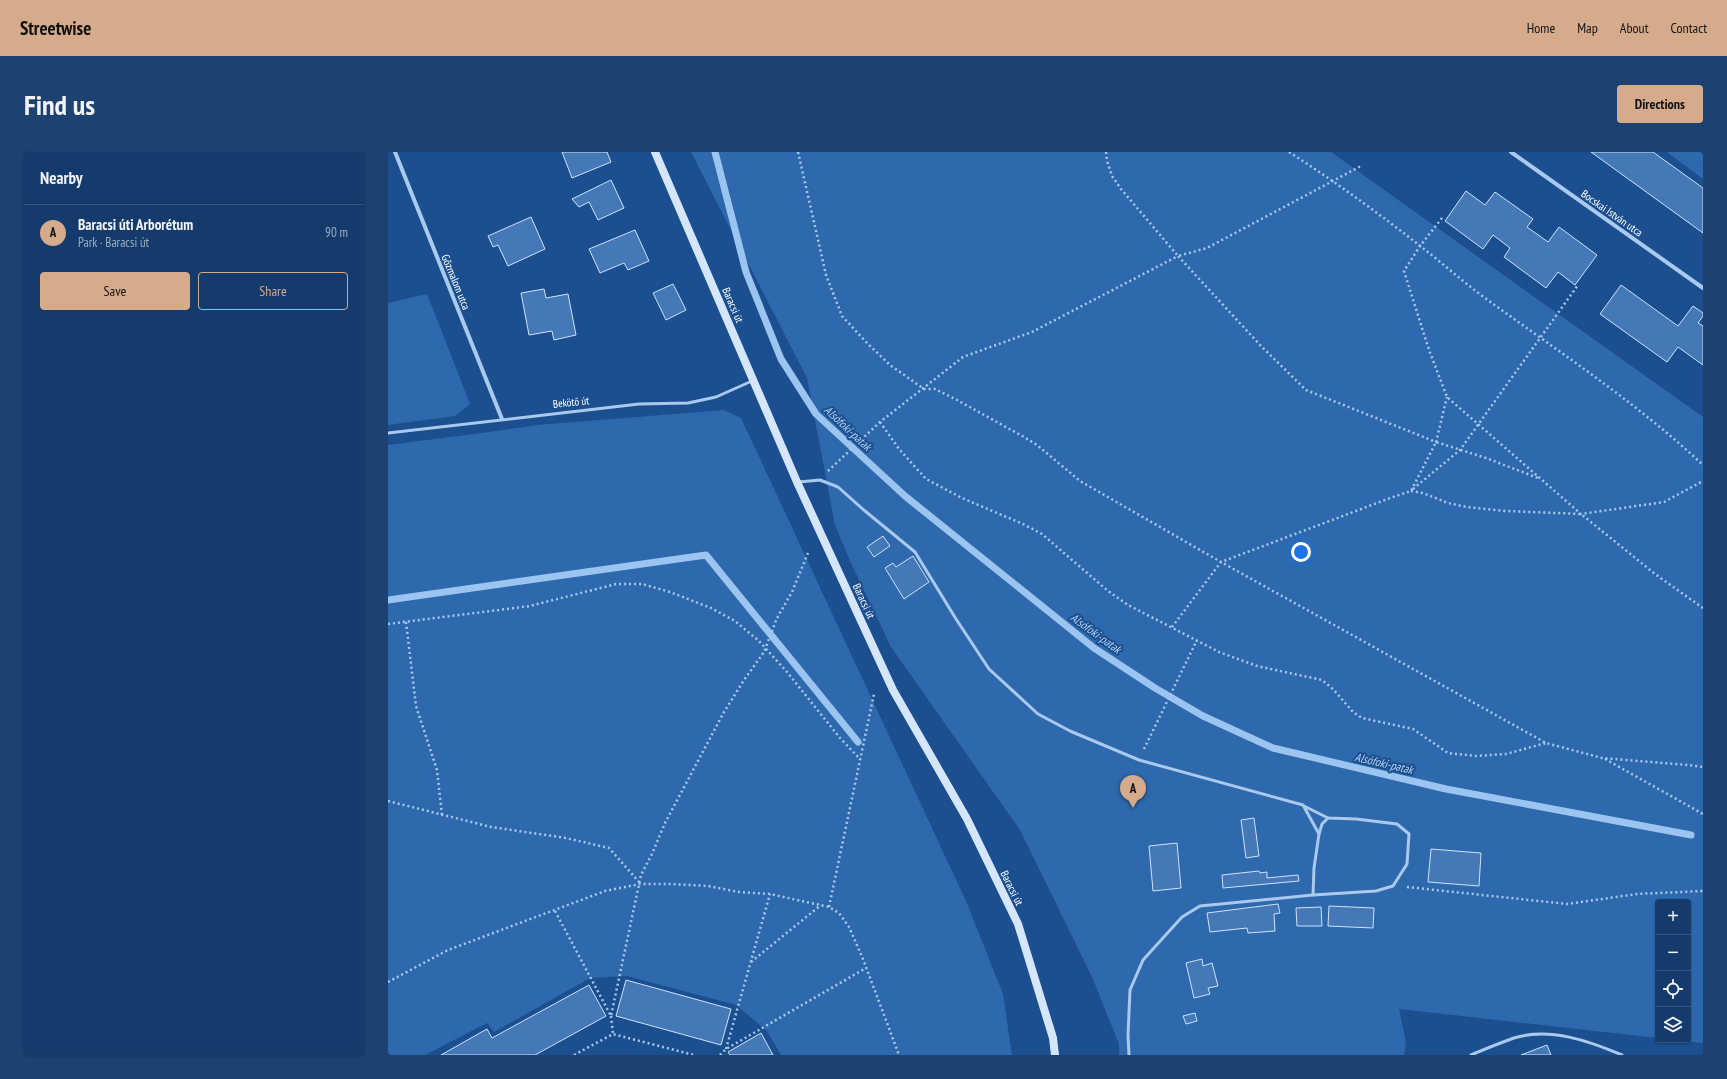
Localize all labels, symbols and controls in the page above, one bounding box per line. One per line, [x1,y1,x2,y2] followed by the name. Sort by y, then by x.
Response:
[20,16,91,40] text: Streetwise
[1527,19,1555,37] text: Home
[1577,19,1598,37] text: Map
[1620,19,1649,37] text: About
[1671,19,1707,37] text: Contact
[1617,85,1703,123] button: Directions
[24,86,95,123] text: Find us
[40,167,83,189] text: Nearby
[1578,187,1646,239] street label: Bocskai István utca
[78,215,193,234] text: Baracsi úti Arborétum
[50,224,56,241] text: A
[325,224,348,241] text: 90 m
[78,234,149,251] text: Park · Baracsi út
[439,252,473,312] street label: Gőzmalom utca
[40,272,190,310] button: Save
[198,272,348,310] button: Share
[719,285,747,325] street label: Baracsi út
[552,393,590,411] street label: Bekötő út
[821,402,876,455] water label: Alsófoki-patak
[1291,542,1311,562] your location
[850,581,878,621] street label: Baracsi út
[1068,610,1125,657] water label: Alsófoki-patak
[1353,749,1416,777] water label: Alsófoki-patak
[1120,775,1146,808] pin: A
[998,868,1026,908] street label: Baracsi út
[1655,899,1691,1043] map controls
[1655,899,1691,935] button: +
[1655,935,1691,971] button: −
[1655,971,1691,1007] button: locate
[1655,1007,1691,1043] button: layers

